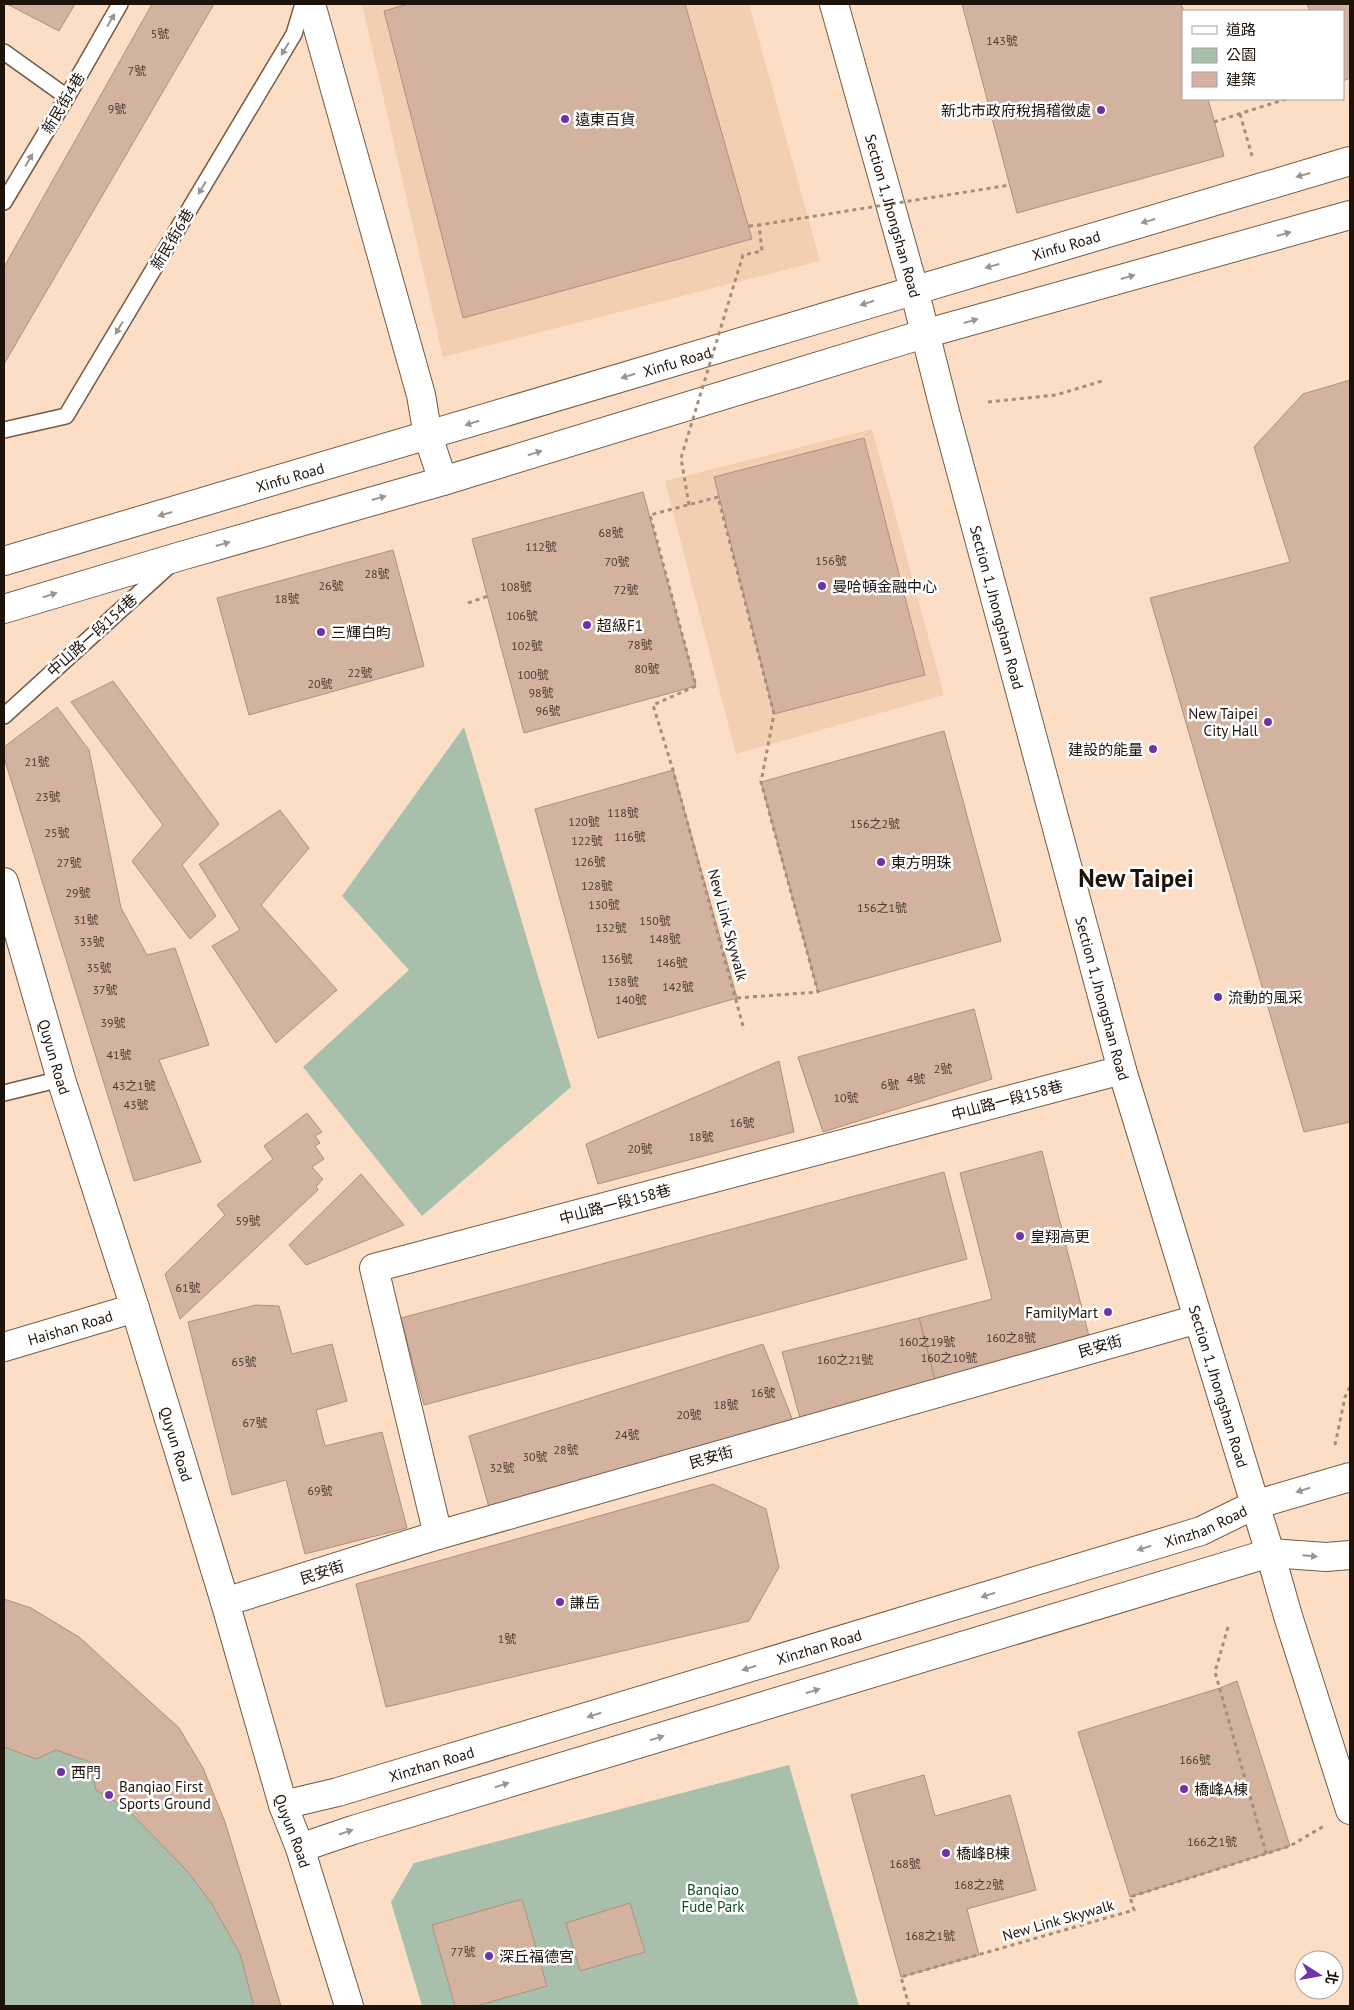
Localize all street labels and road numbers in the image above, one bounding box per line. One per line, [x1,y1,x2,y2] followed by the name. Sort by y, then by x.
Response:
[37,69,89,137] street label: 新民街4巷
[861,132,925,300] street label: Section 1, Jhongshan Road
[146,205,198,273] street label: 新民街6巷
[1030,226,1102,264] street label: Xinfu Road
[641,342,713,381] street label: Xinfu Road
[253,458,326,496] street label: Xinfu Road
[966,523,1029,691] street label: Section 1, Jhongshan Road
[43,590,141,680] street label: 中山路一段154巷
[704,867,752,984] street label: New Link Skywalk
[1072,914,1134,1083] street label: Section 1, Jhongshan Road
[35,1017,75,1097] street label: Quyun Road
[949,1076,1065,1124] street label: 中山路一段158巷
[557,1180,673,1228] street label: 中山路一段158巷
[1185,1303,1253,1470] street label: Section 1, Jhongshan Road
[25,1306,115,1349] street label: Haishan Road
[1076,1331,1124,1361] street label: 民安街
[156,1404,197,1484] street label: Quyun Road
[687,1442,735,1472] street label: 民安街
[1162,1501,1250,1551] street label: Xinzhan Road
[298,1556,346,1588] street label: 民安街
[774,1625,864,1668] street label: Xinzhan Road
[386,1742,476,1786] street label: Xinzhan Road
[271,1792,315,1870] street label: Quyun Road
[1000,1895,1117,1945] street label: New Link Skywalk

